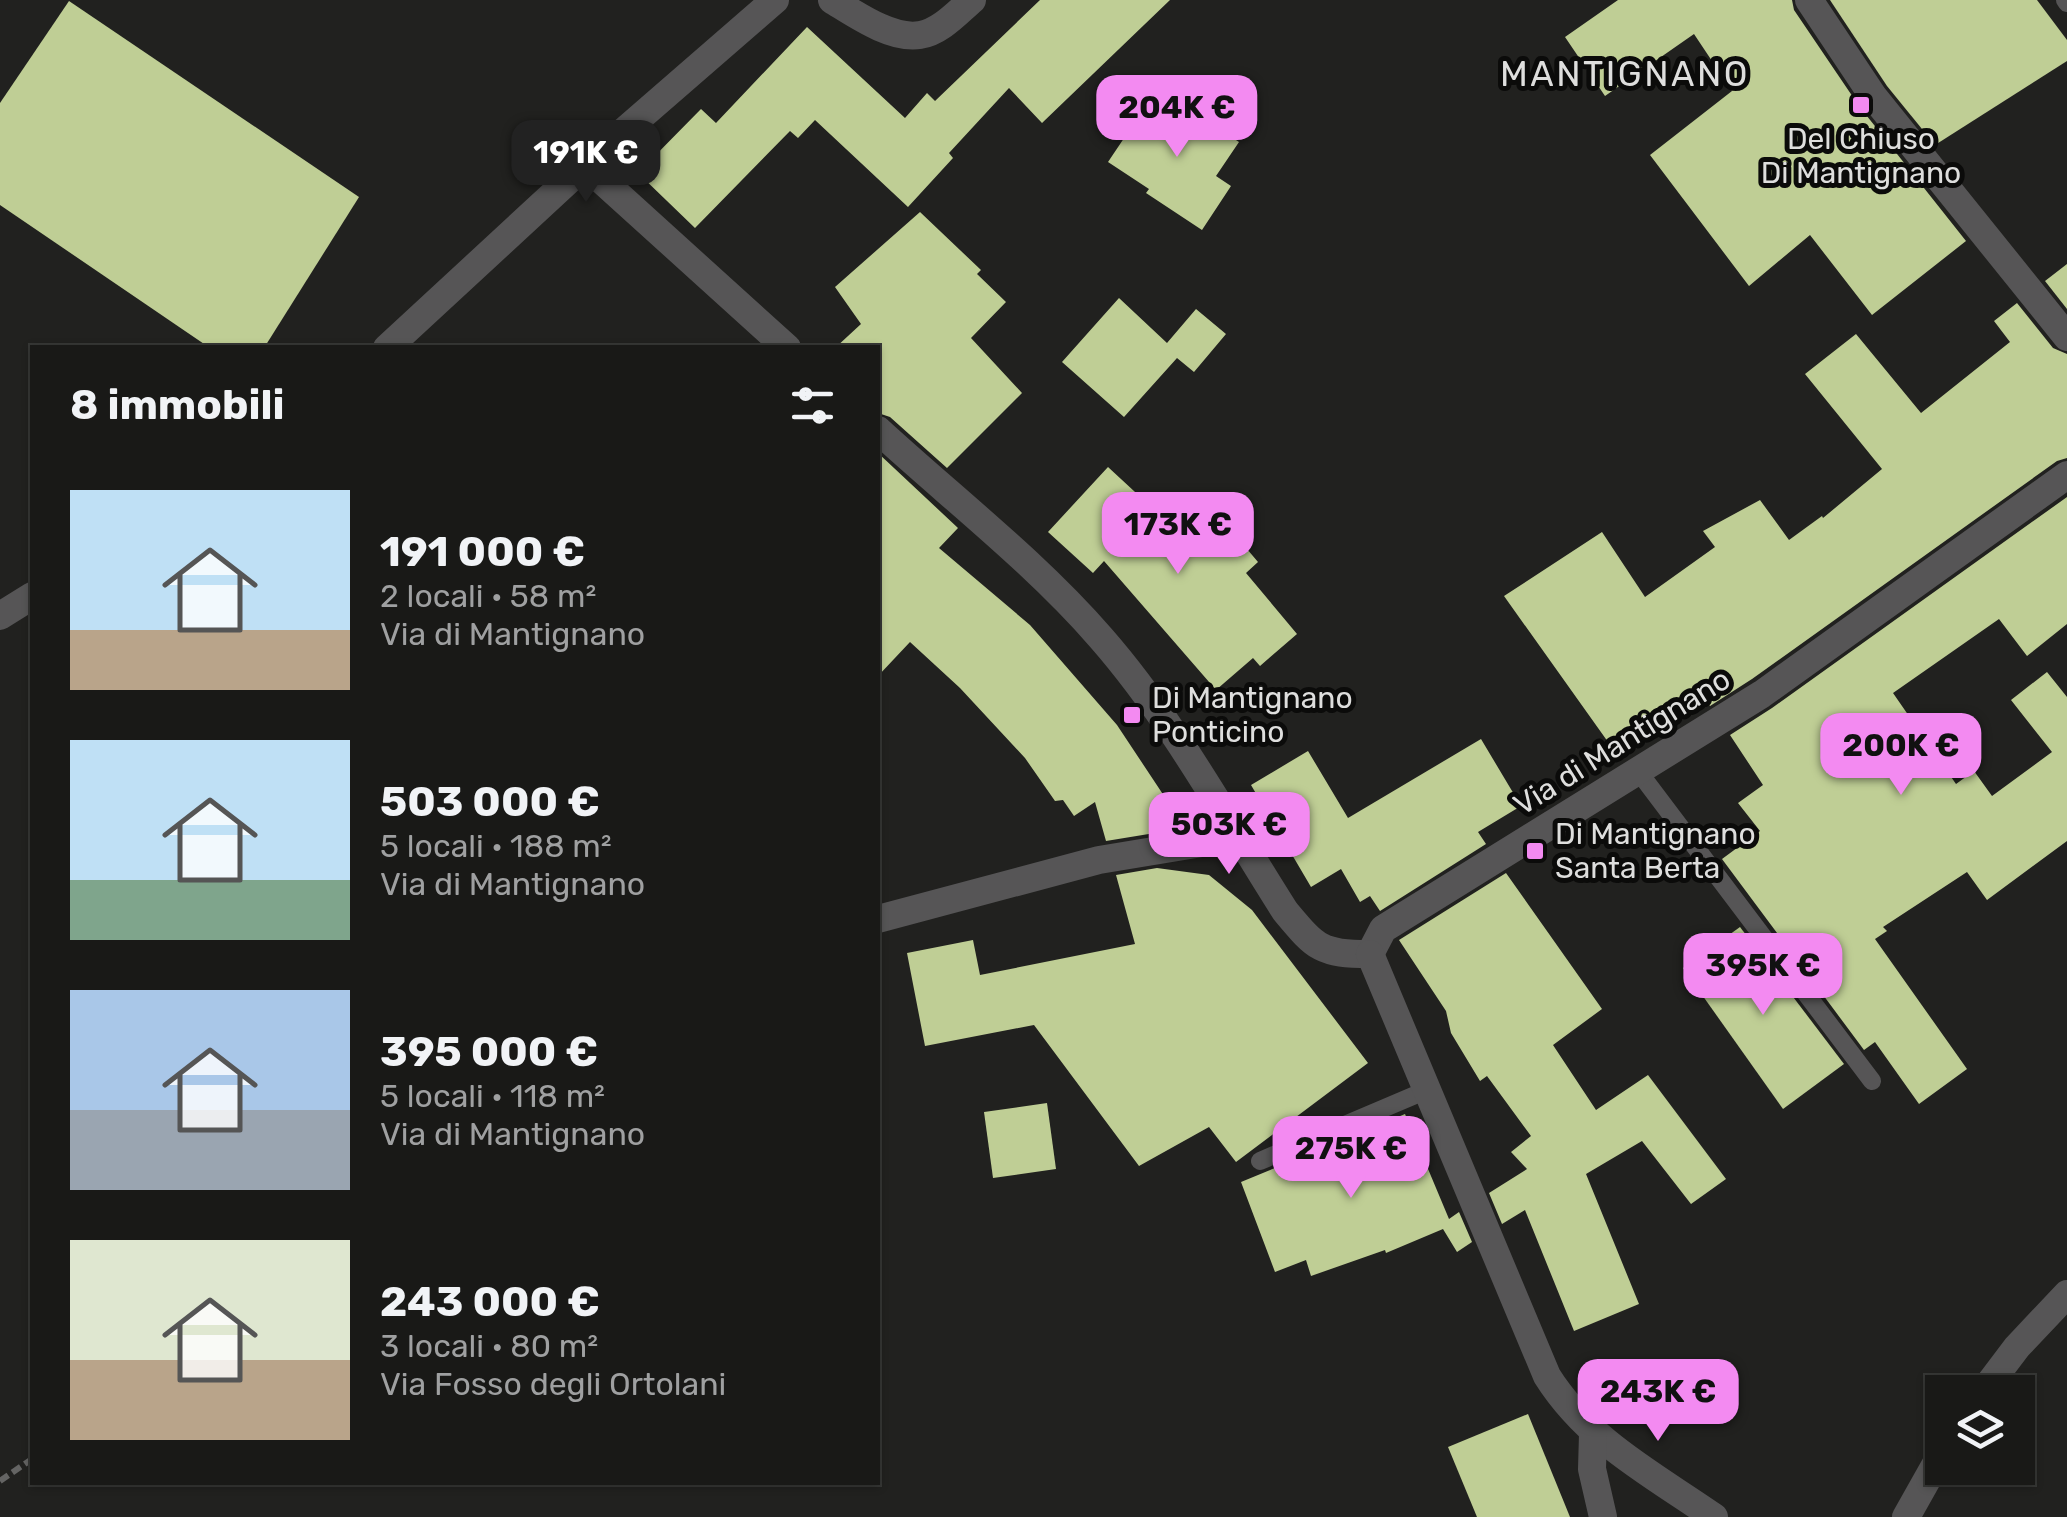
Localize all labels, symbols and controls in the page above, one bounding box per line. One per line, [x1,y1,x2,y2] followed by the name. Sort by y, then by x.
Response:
[1500,53,1750,95] district label: MANTIGNANO
[1096,75,1258,160] pin: 204K €
[1118,88,1236,126] text: 204K €
[1850,94,1872,116] marker: Del Chiuso Di Mantignano
[505,120,667,205] pin: 191K €
[1761,121,1961,191] place label: Del Chiuso Di Mantignano
[533,133,639,171] text: 191K €
[785,378,840,433] icon: filters
[70,380,285,430] text: 8 immobili
[1097,492,1259,577] pin: 173K €
[1124,505,1232,543] text: 173K €
[380,527,585,577] text: 191 000 €
[150,530,270,650] icon: home
[380,577,596,615] text: 2 locali · 58 m²
[380,615,645,653] text: Via di Mantignano
[1507,661,1737,823] street label: Via di Mantignano
[1152,680,1353,750] place label: Di Mantignano Ponticino
[1121,704,1143,726] marker: Di Mantignano Ponticino
[1820,713,1982,798] pin: 200K €
[1842,726,1960,764] text: 200K €
[380,777,600,827] text: 503 000 €
[150,780,270,900] icon: home
[1148,792,1310,877] pin: 503K €
[1171,805,1287,843] text: 503K €
[1555,816,1756,886] place label: Di Mantignano Santa Berta
[380,827,612,865] text: 5 locali · 188 m²
[1524,840,1546,862] marker: Di Mantignano Santa Berta
[380,865,645,903] text: Via di Mantignano
[1682,933,1844,1018] pin: 395K €
[1705,946,1821,984] text: 395K €
[380,1027,598,1077] text: 395 000 €
[150,1030,270,1150] icon: home
[380,1077,605,1115] text: 5 locali · 118 m²
[380,1115,645,1153] text: Via di Mantignano
[1270,1116,1432,1201] pin: 275K €
[1295,1129,1407,1167] text: 275K €
[380,1277,600,1327] text: 243 000 €
[150,1280,270,1400] icon: home
[380,1327,598,1365] text: 3 locali · 80 m²
[1577,1359,1739,1444] pin: 243K €
[380,1365,726,1403] text: Via Fosso degli Ortolani
[1600,1372,1716,1410] text: 243K €
[1925,1375,2035,1485] map controls
[1925,1375,2035,1485] button: layers

